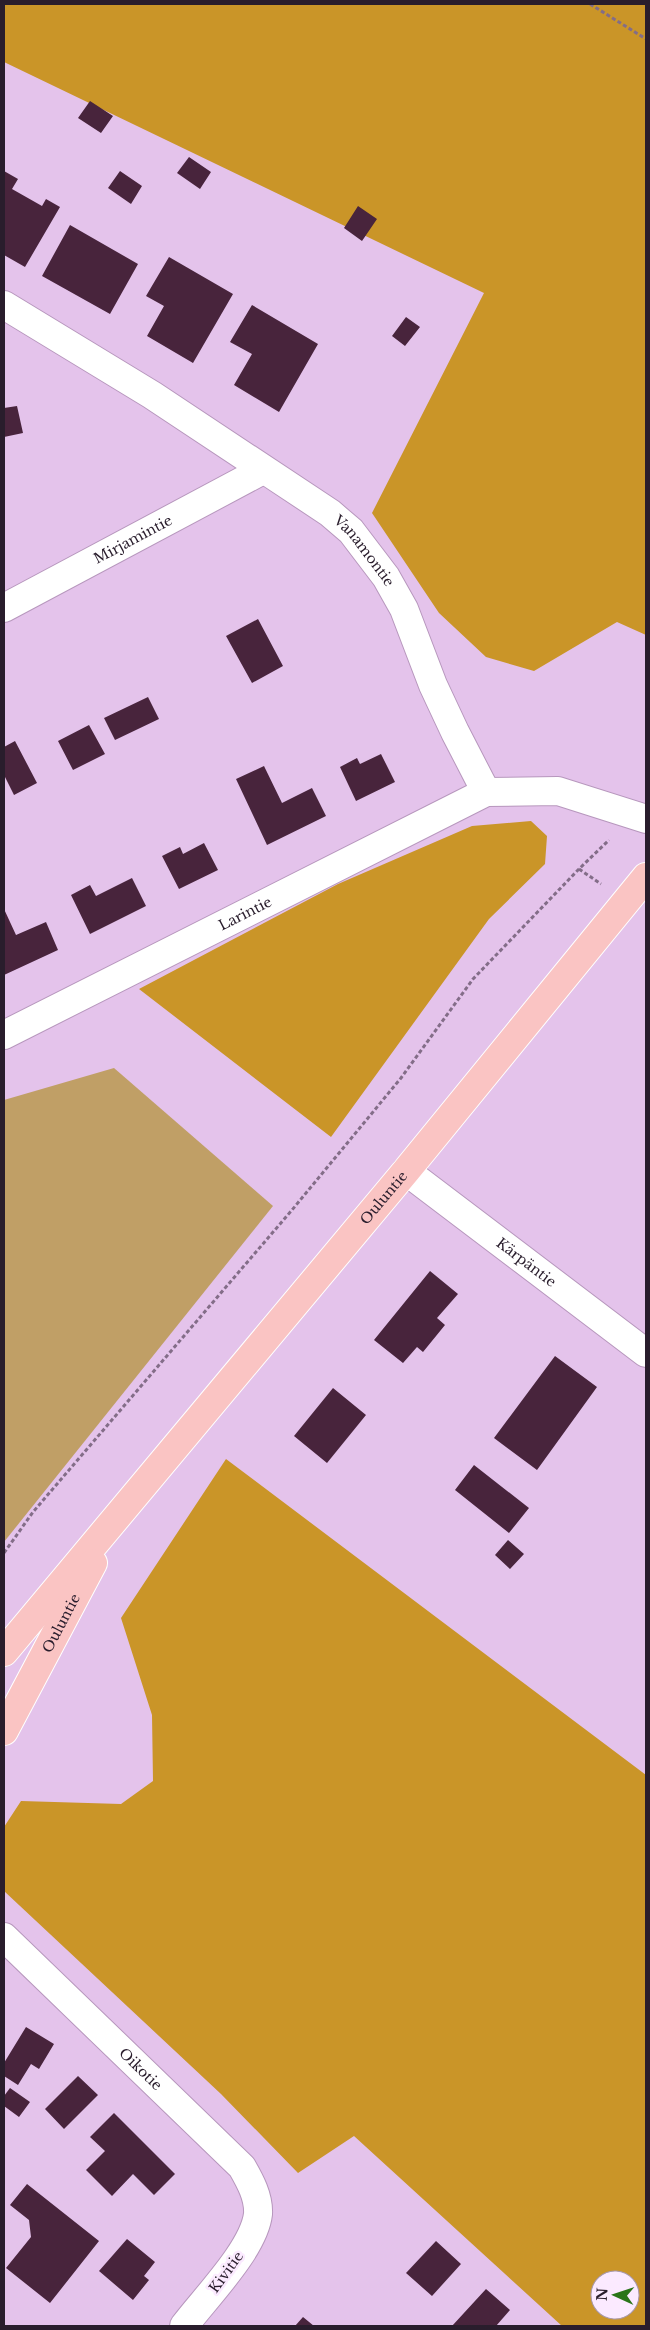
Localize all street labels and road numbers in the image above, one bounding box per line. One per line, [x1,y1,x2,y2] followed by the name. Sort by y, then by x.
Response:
[91,511,175,568] street label: Mirjamintie
[329,511,398,589] street label: Vanamontie
[216,893,275,934] street label: Larintie
[356,1167,411,1228] street label: Ouluntie
[493,1234,560,1291] street label: Kärpäntie
[38,1591,84,1656] street label: Ouluntie
[115,2044,166,2094] street label: Oikotie
[205,2248,247,2296] street label: Kivitie

